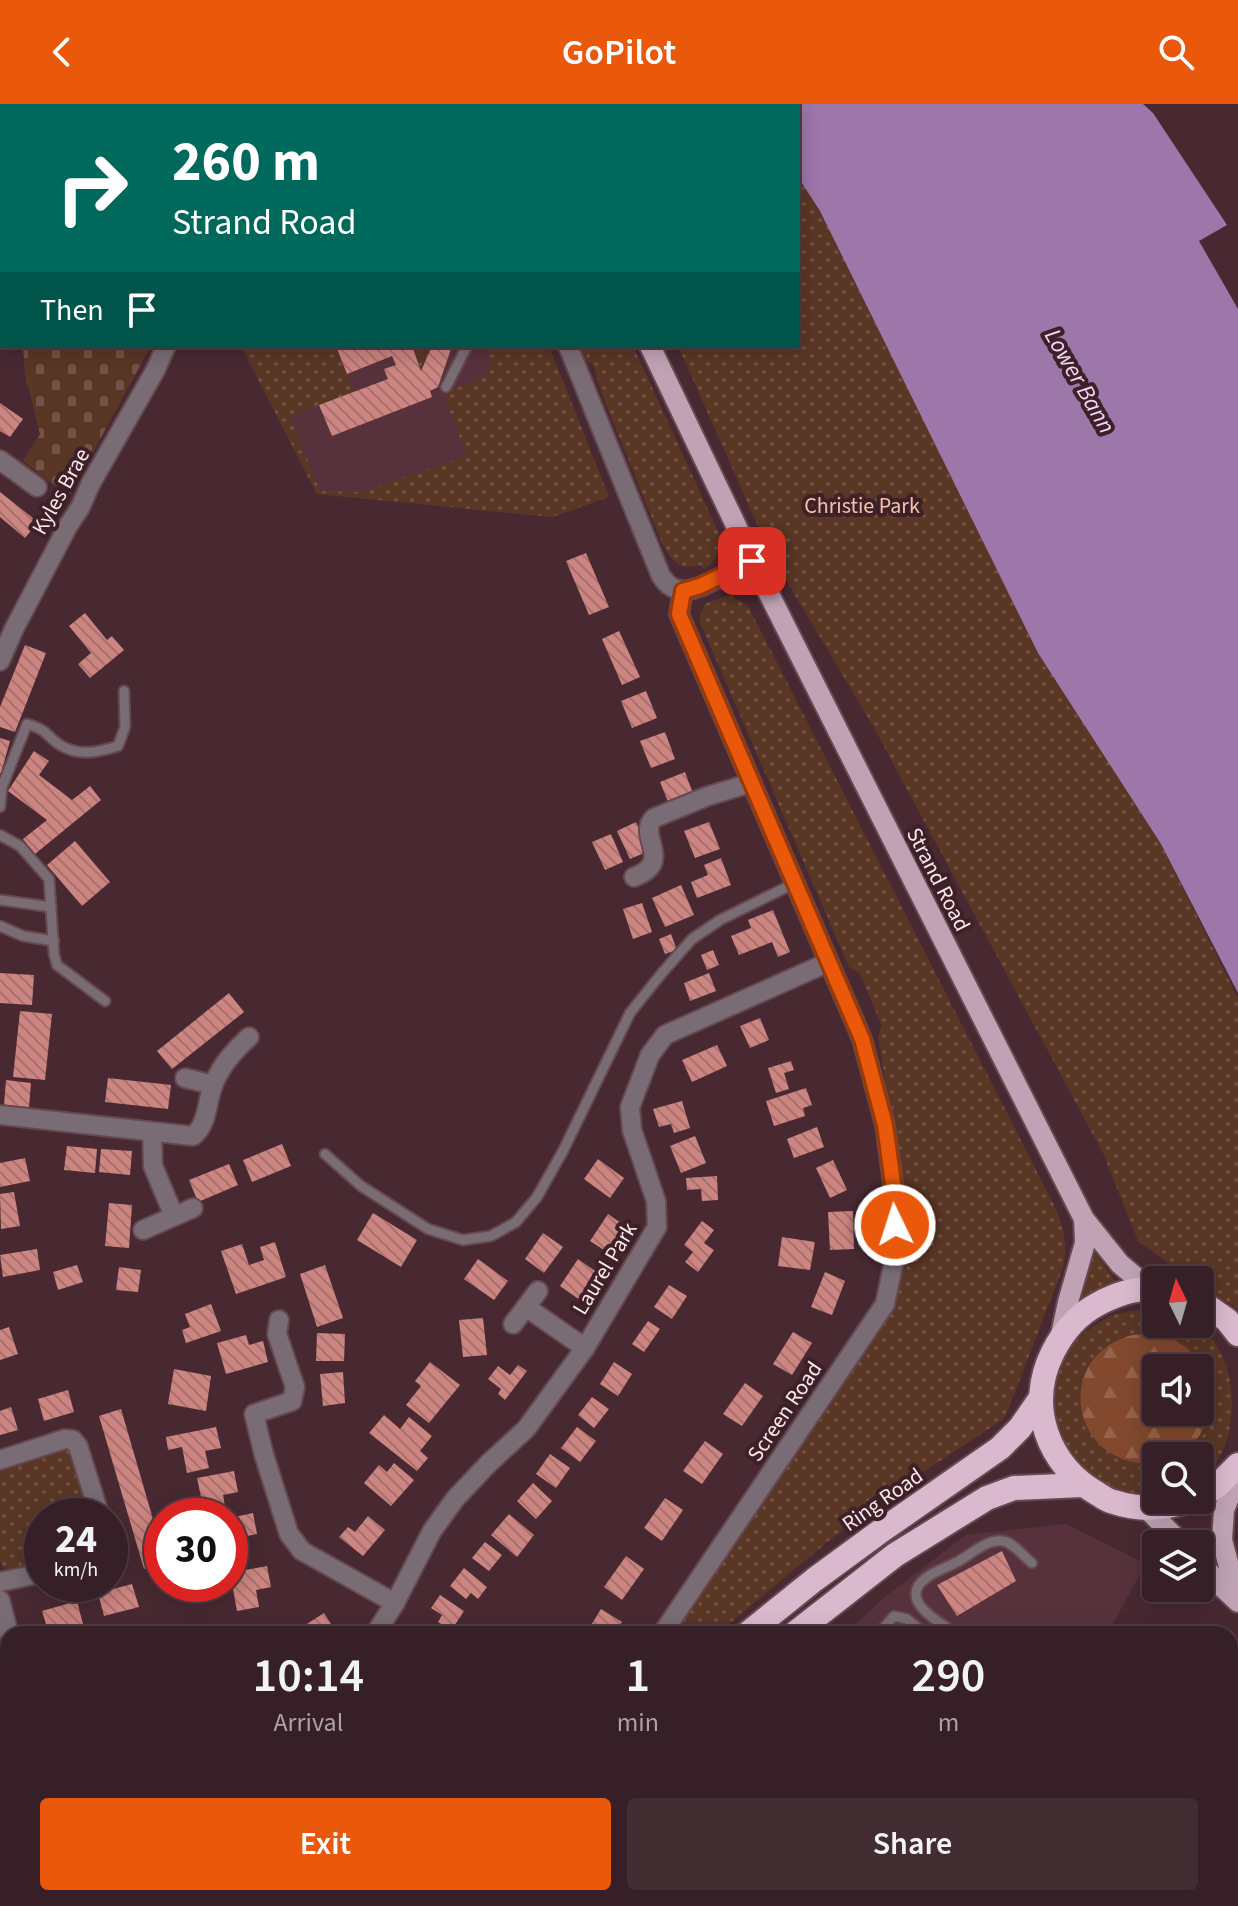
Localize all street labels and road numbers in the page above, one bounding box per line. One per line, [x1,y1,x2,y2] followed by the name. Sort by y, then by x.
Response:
[24,442,98,541] street label: Kyles Brae
[898,822,978,937] street label: Strand Road
[565,1216,645,1321] street label: Laurel Park
[740,1355,830,1468] street label: Screen Road
[835,1460,930,1540] street label: Ring Road

